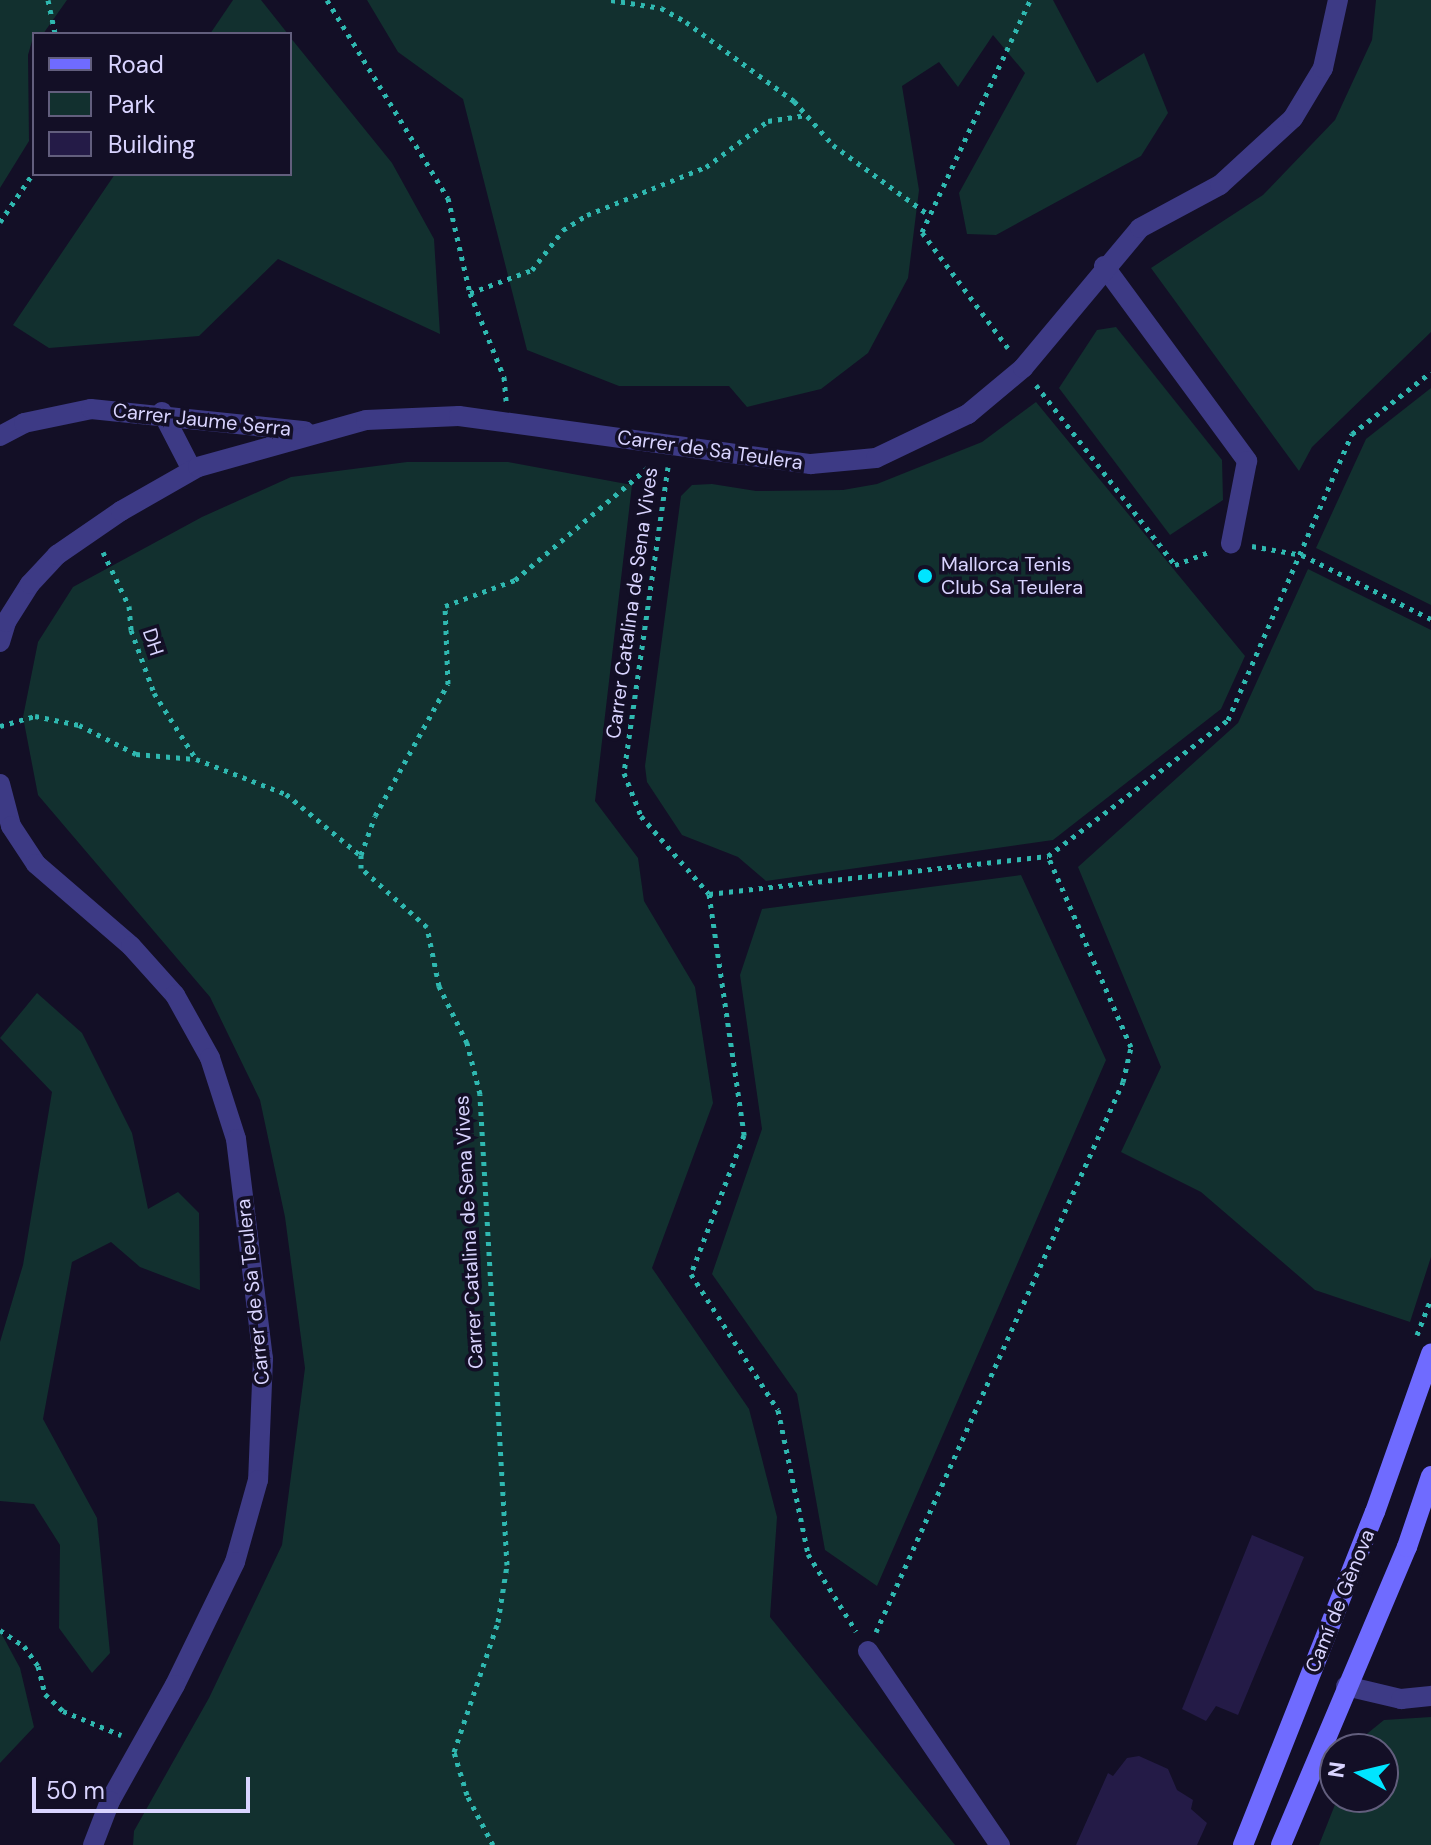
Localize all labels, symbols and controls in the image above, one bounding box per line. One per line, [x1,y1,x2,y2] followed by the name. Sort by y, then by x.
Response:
[32,32,292,176] legend
[108,49,164,80] text: Road
[108,89,155,120] text: Park
[108,129,195,160] text: Building
[112,399,292,441] street label: Carrer Jaume Serra
[616,425,804,475] street label: Carrer de Sa Teulera
[601,466,663,740] street label: Carrer Catalina de Sena Vives
[941,552,1083,599] place label: Mallorca Tenis Club Sa Teulera
[916,567,934,585] marker: Mallorca Tenis Club Sa Teulera
[137,625,169,659] street label: DH
[450,1095,488,1369] street label: Carrer Catalina de Sena Vives
[231,1198,275,1386] street label: Carrer de Sa Teulera
[1300,1526,1380,1676] street label: Camí de Gènova
[1319,1733,1399,1813] north arrow
[1321,1760,1352,1780] text: N
[36,1761,254,1811] scale bar
[46,1775,105,1806] text: 50 m

